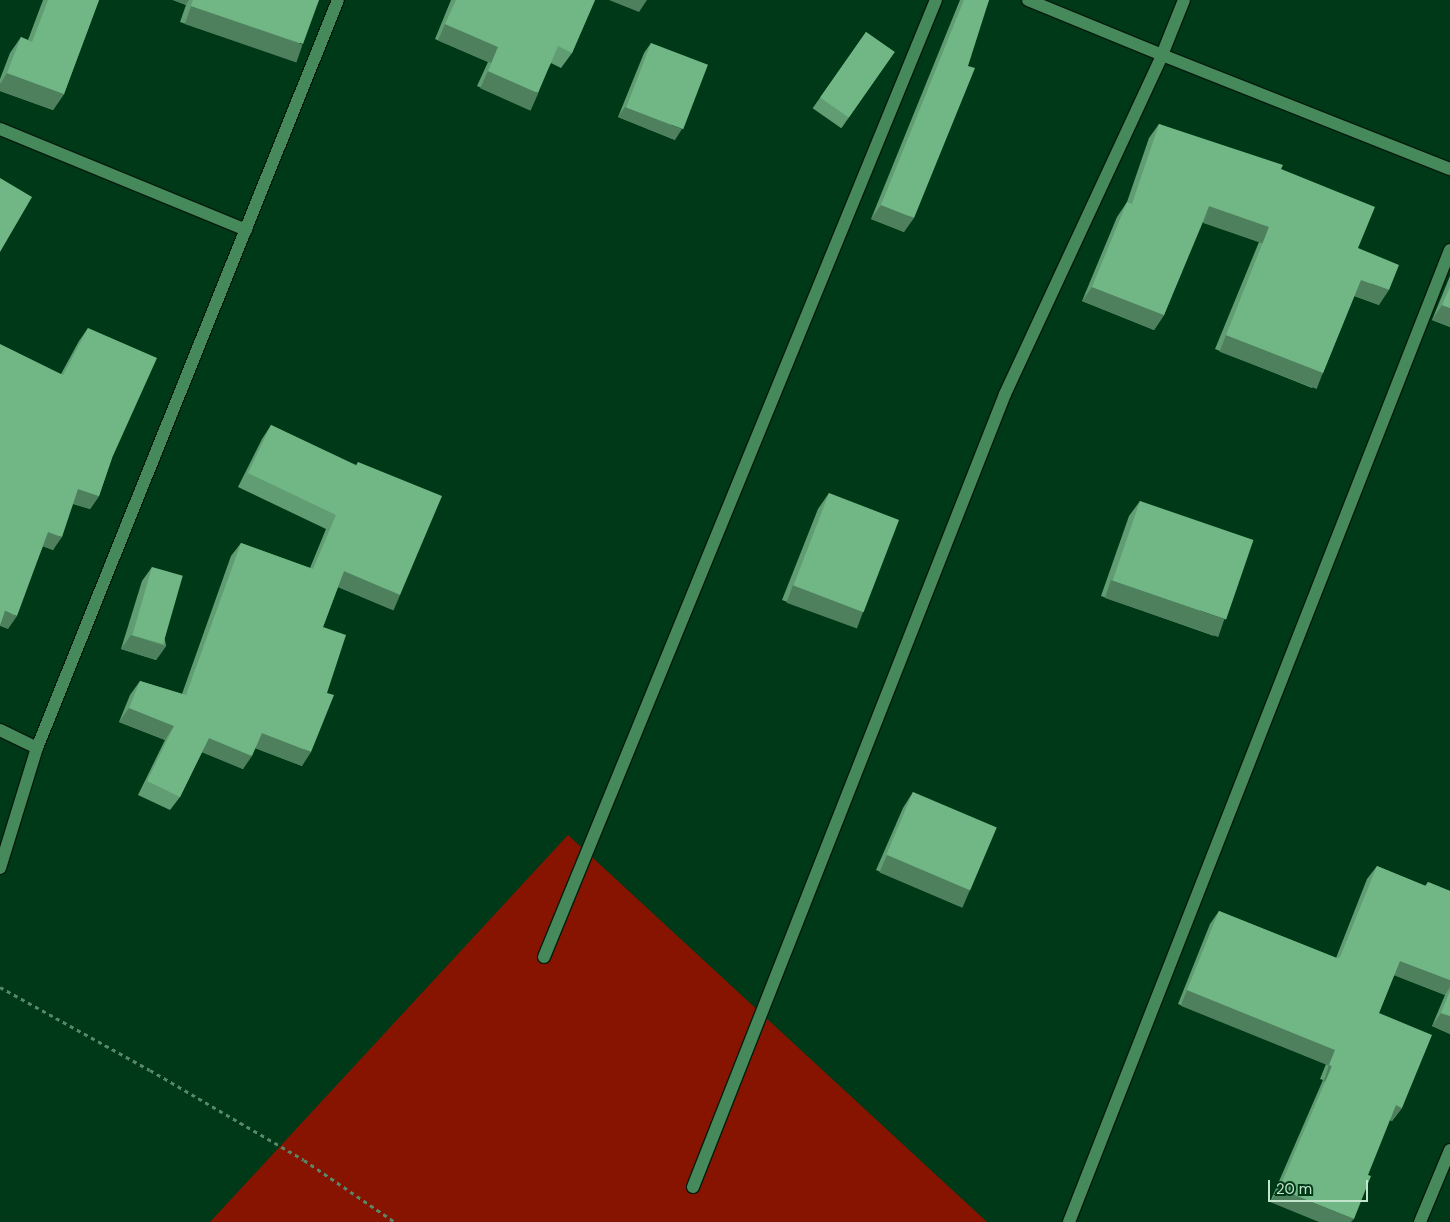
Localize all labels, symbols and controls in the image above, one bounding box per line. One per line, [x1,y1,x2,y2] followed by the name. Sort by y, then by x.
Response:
[1270,1170,1370,1202] scale bar
[1276,1179,1312,1199] text: 20 m

